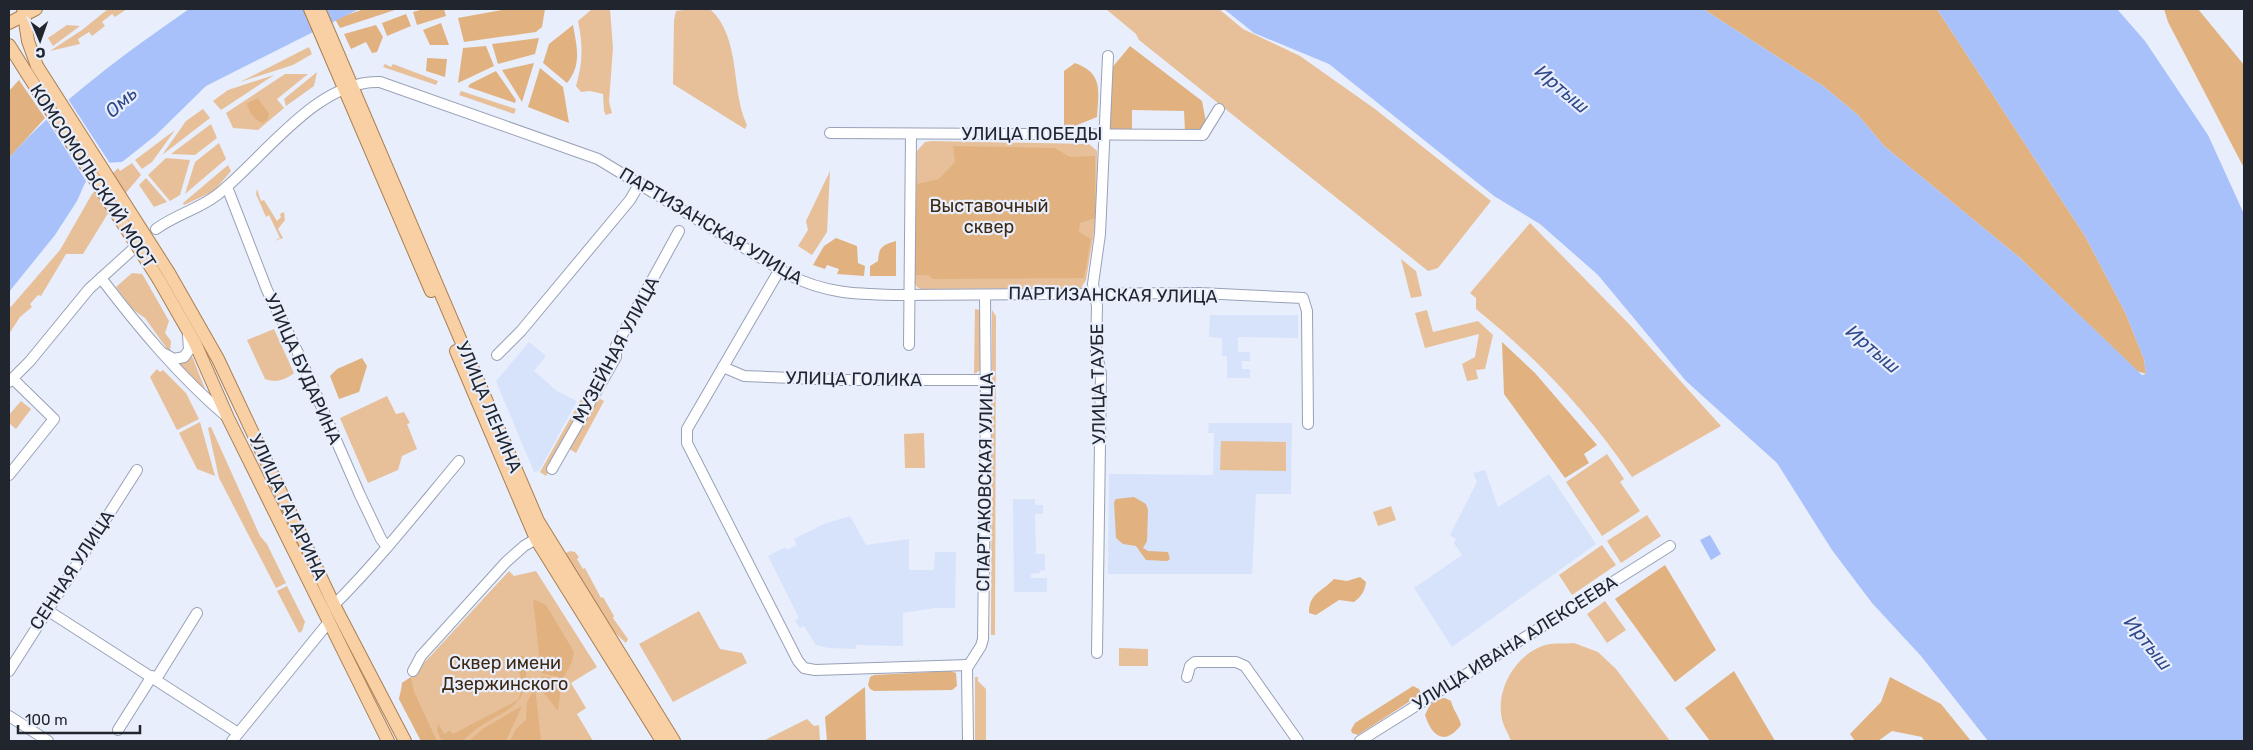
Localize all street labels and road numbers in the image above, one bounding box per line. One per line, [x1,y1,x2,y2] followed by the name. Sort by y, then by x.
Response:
[25,80,161,272] street label: КОМСОМОЛЬСКИЙ МОСТ
[962,123,1102,145] street label: УЛИЦА ПОБЕДЫ
[616,163,806,289] street label: ПАРТИЗАНСКАЯ УЛИЦА
[568,273,664,427] street label: МУЗЕЙНАЯ УЛИЦА
[1008,282,1218,308] street label: ПАРТИЗАНСКАЯ УЛИЦА
[260,290,346,448] street label: УЛИЦА БУДАРИНА
[1086,323,1110,445] street label: УЛИЦА ТАУБЕ
[451,338,527,476] street label: УЛИЦА ЛЕНИНА
[786,367,922,391] street label: УЛИЦА ГОЛИКА
[972,372,998,592] street label: СПАРТАКОВСКАЯ УЛИЦА
[245,431,331,583] street label: УЛИЦА ГАГАРИНА
[25,506,119,634] street label: СЕННАЯ УЛИЦА
[1409,571,1621,715] street label: УЛИЦА ИВАНА АЛЕКСЕЕВА

